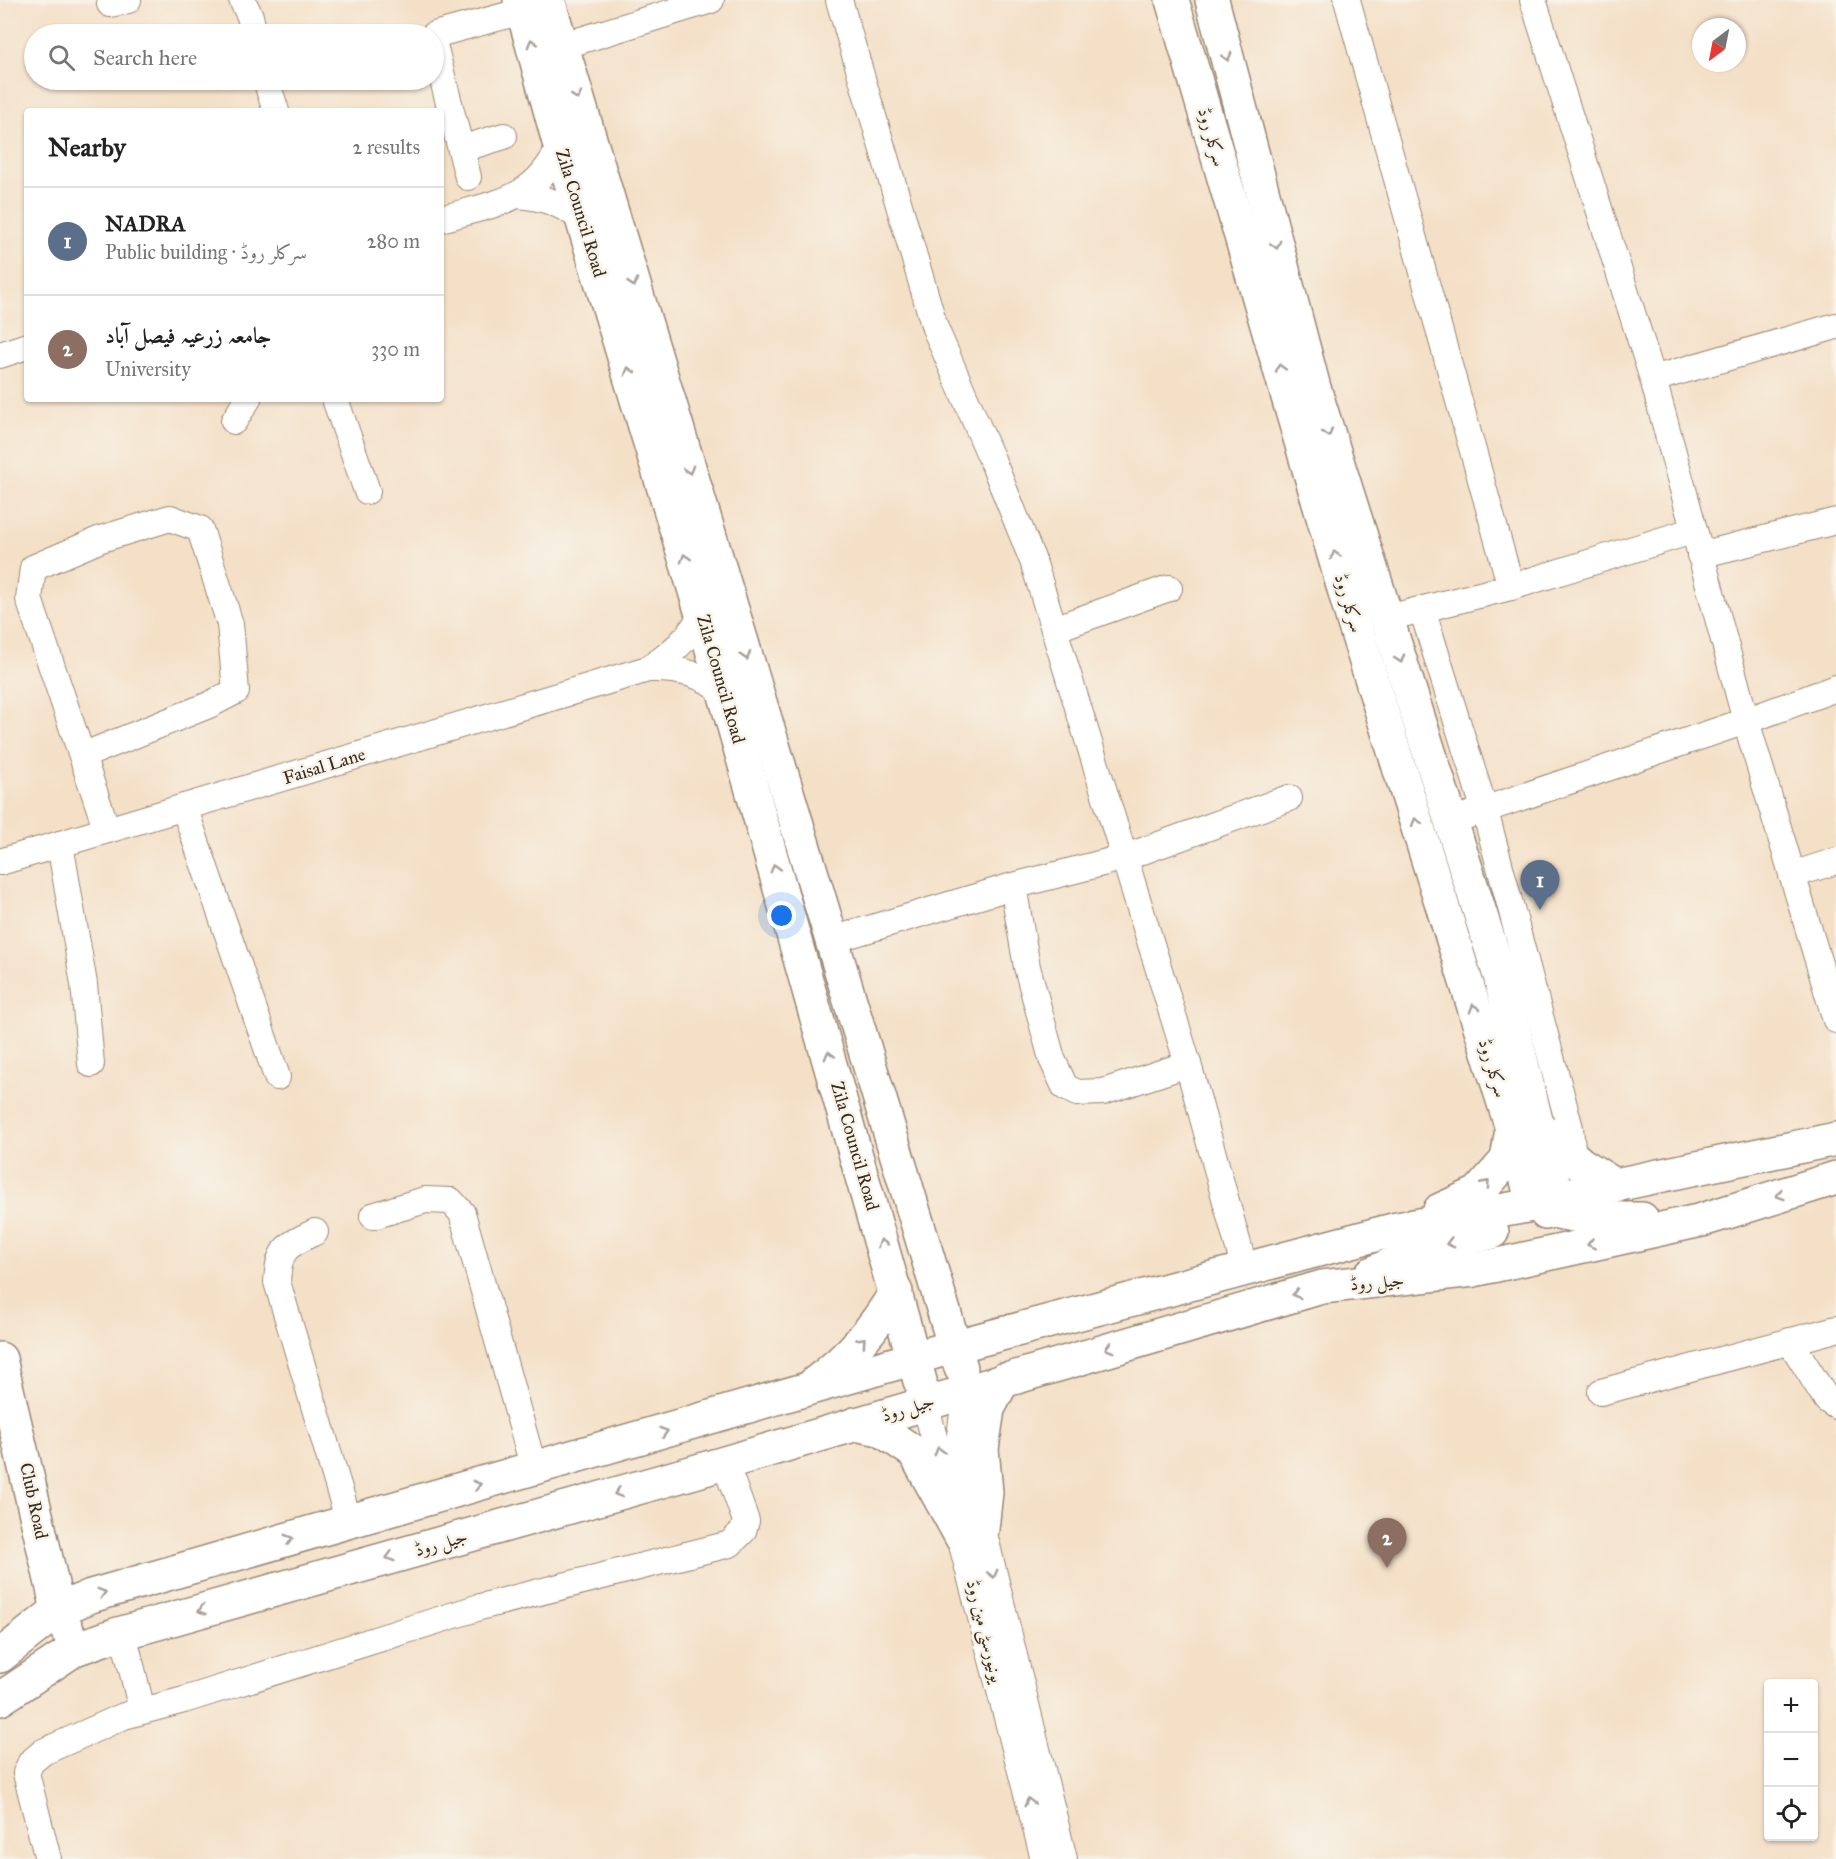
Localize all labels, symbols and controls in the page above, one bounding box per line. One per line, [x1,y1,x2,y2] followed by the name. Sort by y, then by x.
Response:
[1692,18,1746,72] north arrow
[24,24,444,90] search box
[527,38,539,49] one-way arrow
[45,41,78,74] icon: search
[93,44,197,71] text: Search here
[1219,51,1232,61] one-way arrow
[570,90,582,101] one-way arrow
[1192,105,1231,169] street label: سرکلر روڈ
[48,131,126,163] text: Nearby
[352,135,420,159] text: 2 results
[551,146,611,280] street label: Zila Council Road
[105,210,186,237] text: NADRA
[64,229,71,253] text: 1
[367,229,420,253] text: 280 m
[105,240,307,264] text: Public building · سرکلر روڈ
[1269,240,1282,250] one-way arrow
[626,277,638,288] one-way arrow
[105,322,271,349] text: جامعہ زرعیہ فیصل آباد
[63,337,72,361] text: 2
[371,337,420,361] text: 330 m
[105,357,191,381] text: University
[1275,363,1287,374] one-way arrow
[624,366,636,377] one-way arrow
[1321,427,1333,438] one-way arrow
[682,464,694,475] one-way arrow
[1330,550,1342,561] one-way arrow
[680,553,692,564] one-way arrow
[1329,571,1368,635] street label: سرکلر روڈ
[692,612,750,746] street label: Zila Council Road
[739,650,751,661] one-way arrow
[1392,653,1405,664] one-way arrow
[280,743,368,789] street label: Faisal Lane
[1411,817,1423,828] one-way arrow
[1520,860,1560,910] pin: 1
[770,863,782,874] one-way arrow
[767,901,796,930] your location
[1469,1003,1481,1014] one-way arrow
[1473,1036,1512,1100] street label: سرکلر روڈ
[824,1050,836,1061] one-way arrow
[826,1079,884,1213] street label: Zila Council Road
[1479,1180,1490,1191] one-way arrow
[1775,1188,1786,1200] one-way arrow
[1445,1236,1456,1248] one-way arrow
[1587,1236,1597,1249] one-way arrow
[877,1238,889,1249] one-way arrow
[1349,1269,1405,1297] street label: جیل روڈ
[1291,1287,1302,1299] one-way arrow
[854,1338,865,1349] one-way arrow
[1104,1341,1115,1353] one-way arrow
[879,1390,938,1428] street label: جیل روڈ
[658,1427,669,1439] one-way arrow
[934,1446,946,1456] one-way arrow
[15,1461,53,1541] street label: Club Road
[472,1480,482,1493] one-way arrow
[613,1486,624,1498] one-way arrow
[1368,1518,1406,1568] pin: 2
[412,1525,471,1563] street label: جیل روڈ
[283,1534,294,1546] one-way arrow
[385,1550,395,1563] one-way arrow
[986,1568,998,1579] one-way arrow
[960,1577,1009,1687] street label: یونیورسٹی مین روڈ
[96,1588,107,1600] one-way arrow
[197,1603,208,1615] one-way arrow
[1764,1679,1818,1841] map controls
[1764,1679,1818,1733] button: +
[1764,1733,1818,1787] button: −
[1764,1787,1818,1841] button: locate
[1024,1797,1037,1807] one-way arrow

